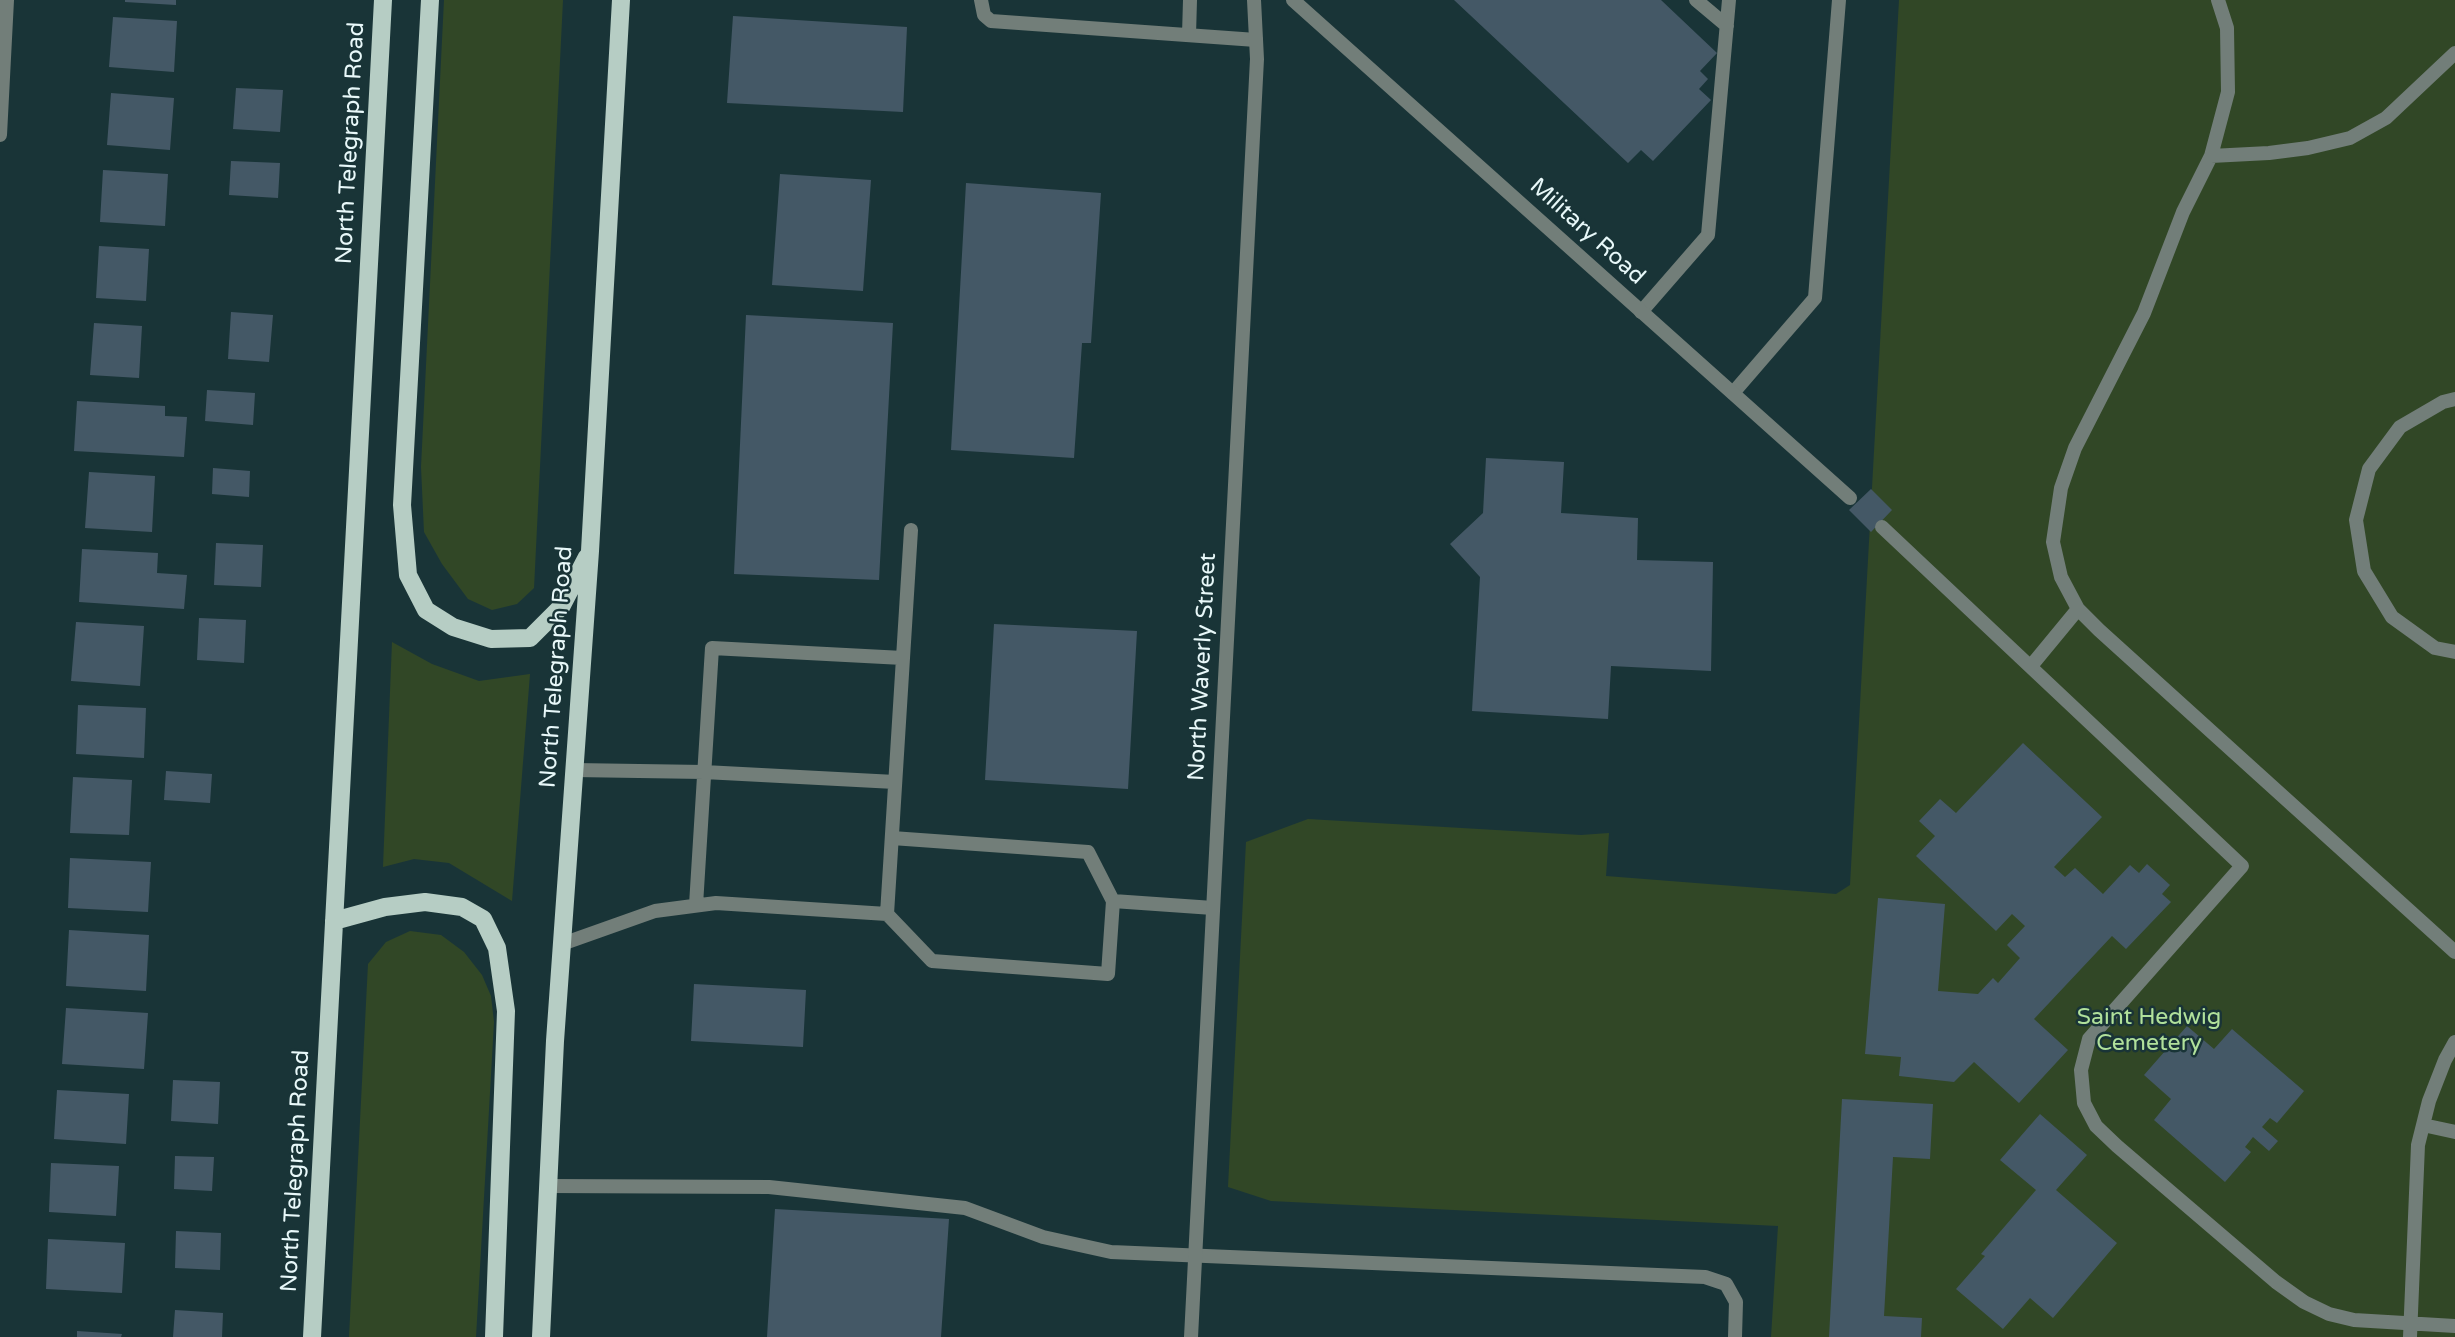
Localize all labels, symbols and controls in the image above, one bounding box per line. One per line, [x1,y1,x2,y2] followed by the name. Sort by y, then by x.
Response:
[331,21,371,265] street label: North Telegraph Road
[1524,173,1650,291] street label: Military Road
[535,545,579,789] street label: North Telegraph Road
[1183,552,1223,782] street label: North Waverly Street
[2077,1004,2221,1058] park label: Saint Hedwig Cemetery
[276,1049,316,1293] street label: North Telegraph Road

